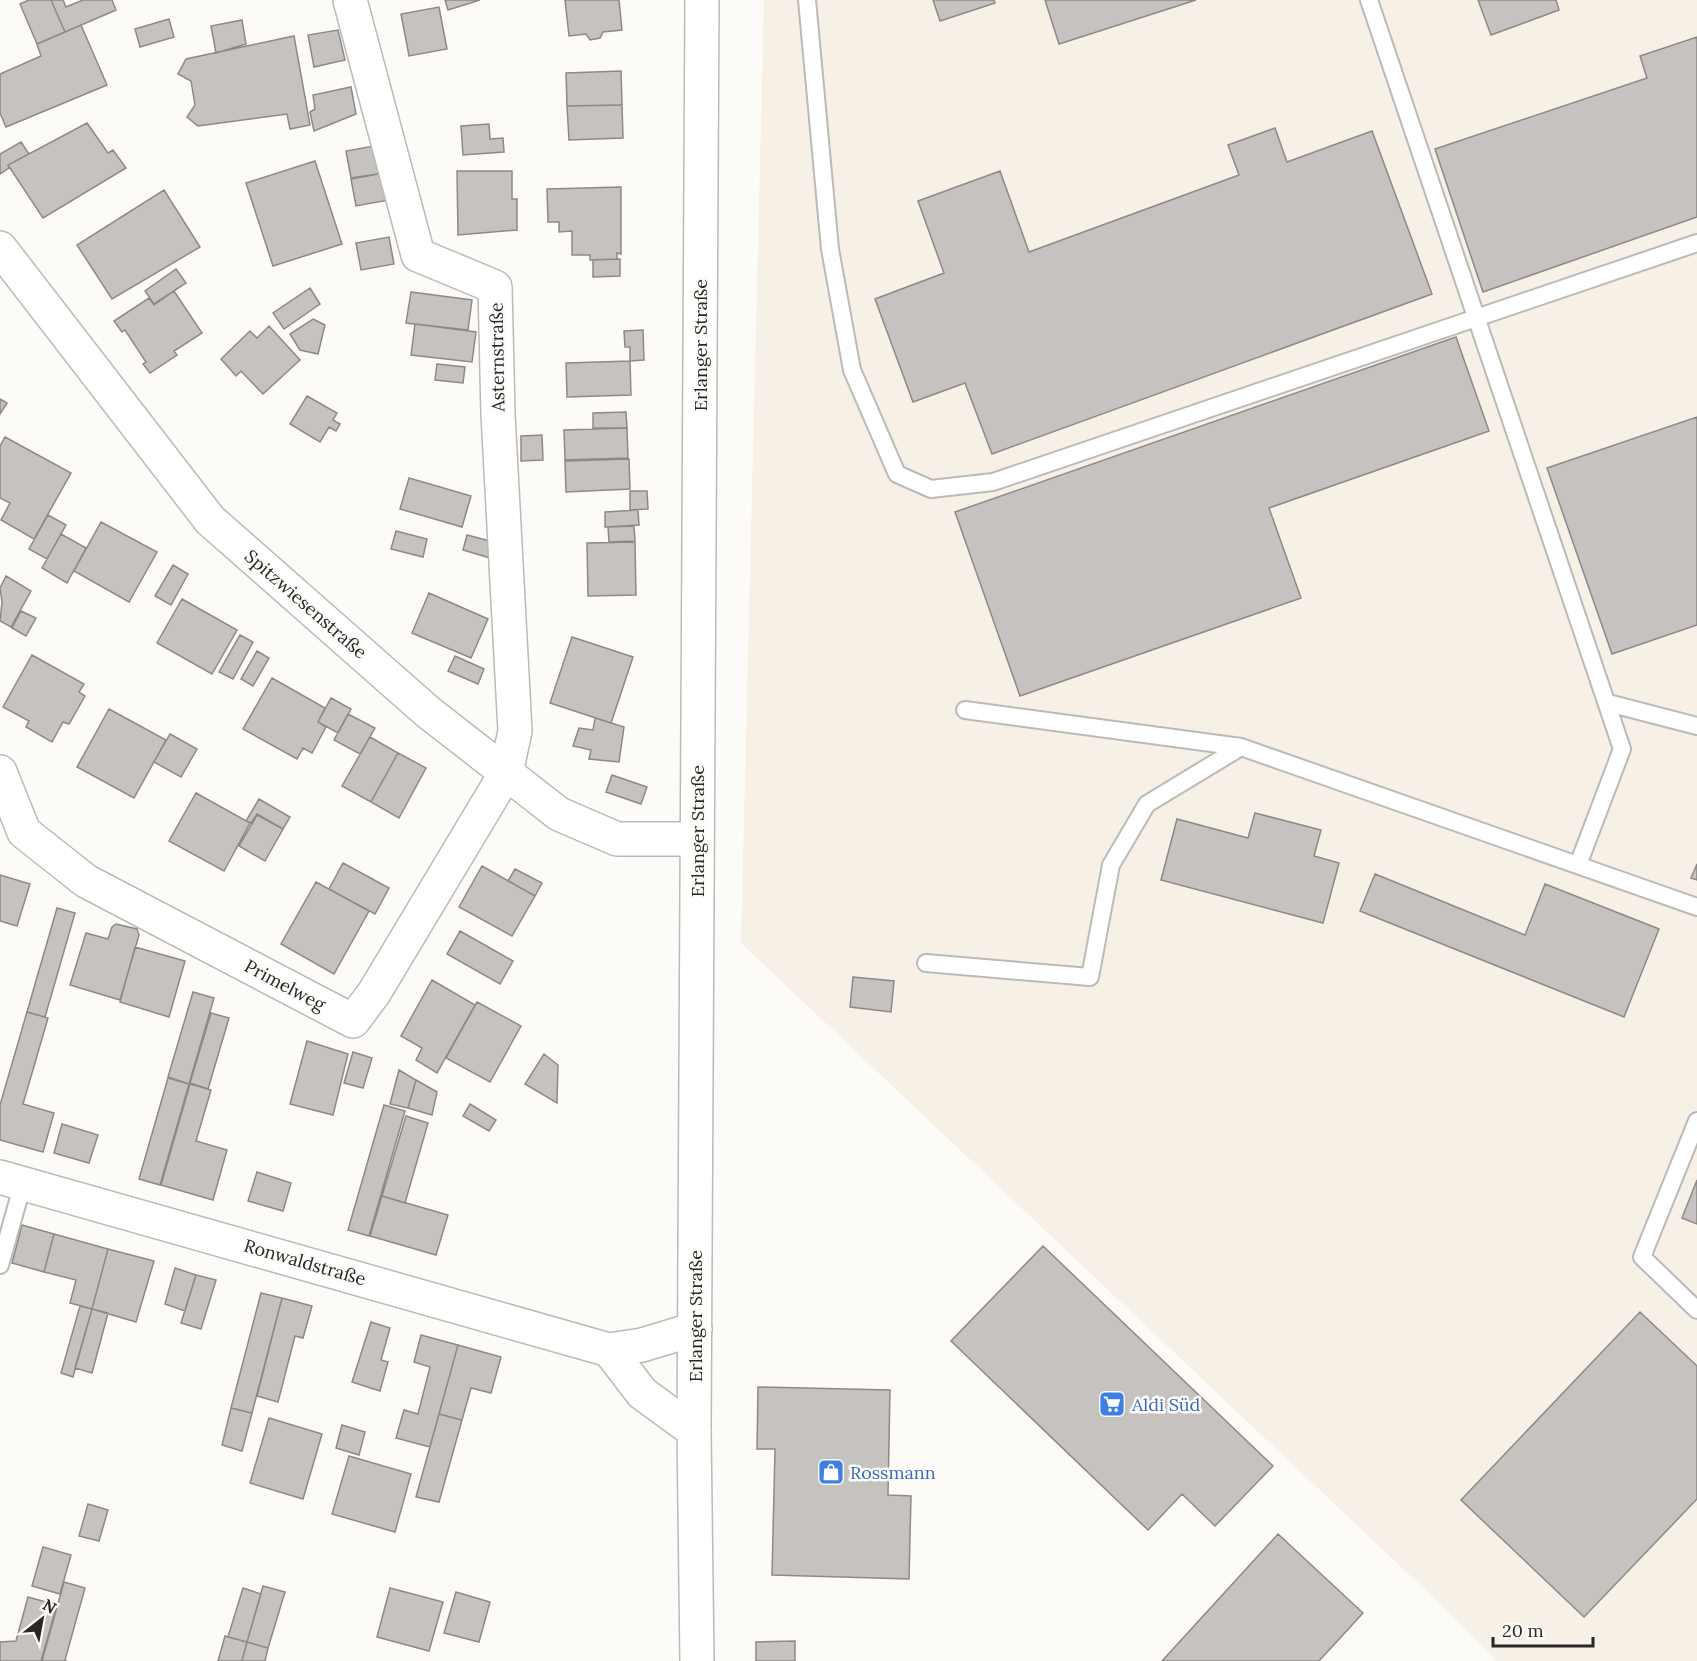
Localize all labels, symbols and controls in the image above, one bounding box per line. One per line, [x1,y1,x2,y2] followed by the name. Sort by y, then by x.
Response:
[689,279,712,411] street label: Erlanger Straße
[485,302,509,413] street label: Asternstraße
[240,545,372,664] street label: Spitzwiesenstraße
[686,765,709,897] street label: Erlanger Straße
[241,954,330,1016] street label: Primelweg
[241,1234,369,1290] street label: Ronwaldstraße
[684,1250,707,1382] street label: Erlanger Straße
[1097,1389,1127,1419] supermarket icon: Aldi Süd
[1131,1393,1201,1416] place label: Aldi Süd
[816,1457,846,1487] shop icon: Rossmann
[850,1461,936,1484] place label: Rossmann
[12,1589,72,1649] north arrow
[39,1594,60,1618] text: N
[1493,1610,1594,1648] scale bar
[1502,1619,1544,1642] text: 20 m

